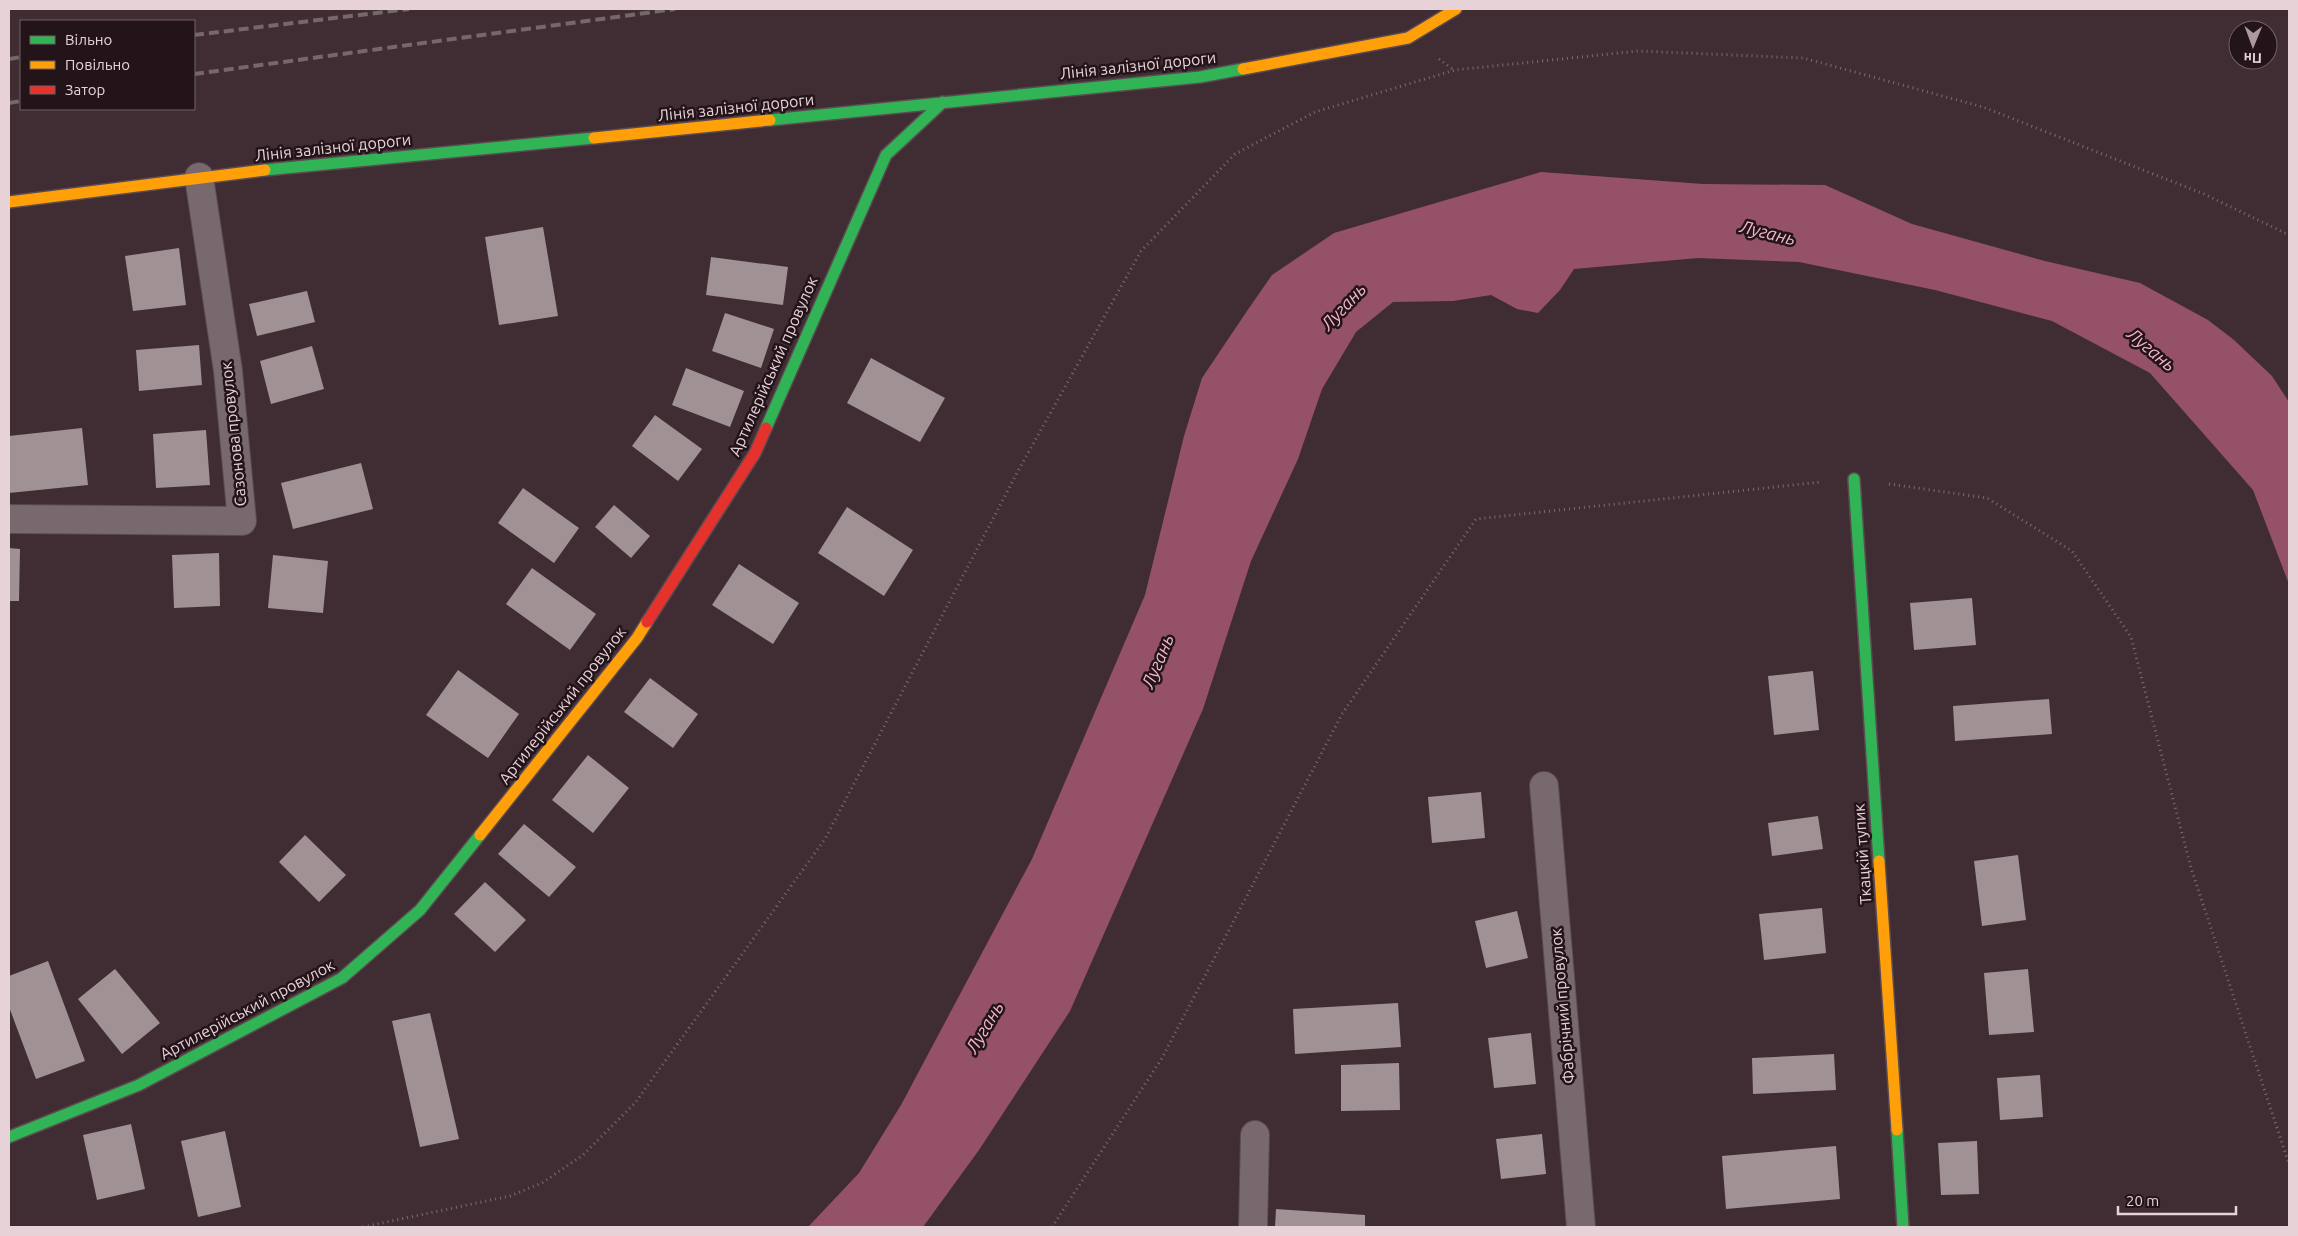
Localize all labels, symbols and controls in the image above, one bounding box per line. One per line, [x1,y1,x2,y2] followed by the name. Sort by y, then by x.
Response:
[20,20,195,110] legend
[2228,20,2278,70] north arrow
[65,31,112,48] text: Вільно
[1059,48,1217,82] street label: Лінія залізної дороги
[2243,50,2262,66] text: Пн
[65,56,130,73] text: Повільно
[65,81,105,98] text: Затор
[657,90,815,124] street label: Лінія залізної дороги
[254,130,412,164] street label: Лінія залізної дороги
[1737,215,1798,249] water label: Лугань
[725,273,821,459] street label: Артилерійський провулок
[1316,279,1370,334] water label: Лугань
[2123,323,2180,375] water label: Лугань
[216,361,250,507] street label: Сазонова провулок
[495,623,629,787] street label: Артилерійський провулок
[1136,631,1177,692] water label: Лугань
[1849,803,1875,905] street label: Ткацкій тупик
[1546,928,1578,1084] street label: Фабрічний провулок
[157,955,337,1063] street label: Артилерійський провулок
[960,998,1007,1057] water label: Лугань
[2118,1184,2236,1216] scale bar
[2126,1192,2159,1209] text: 20 m

